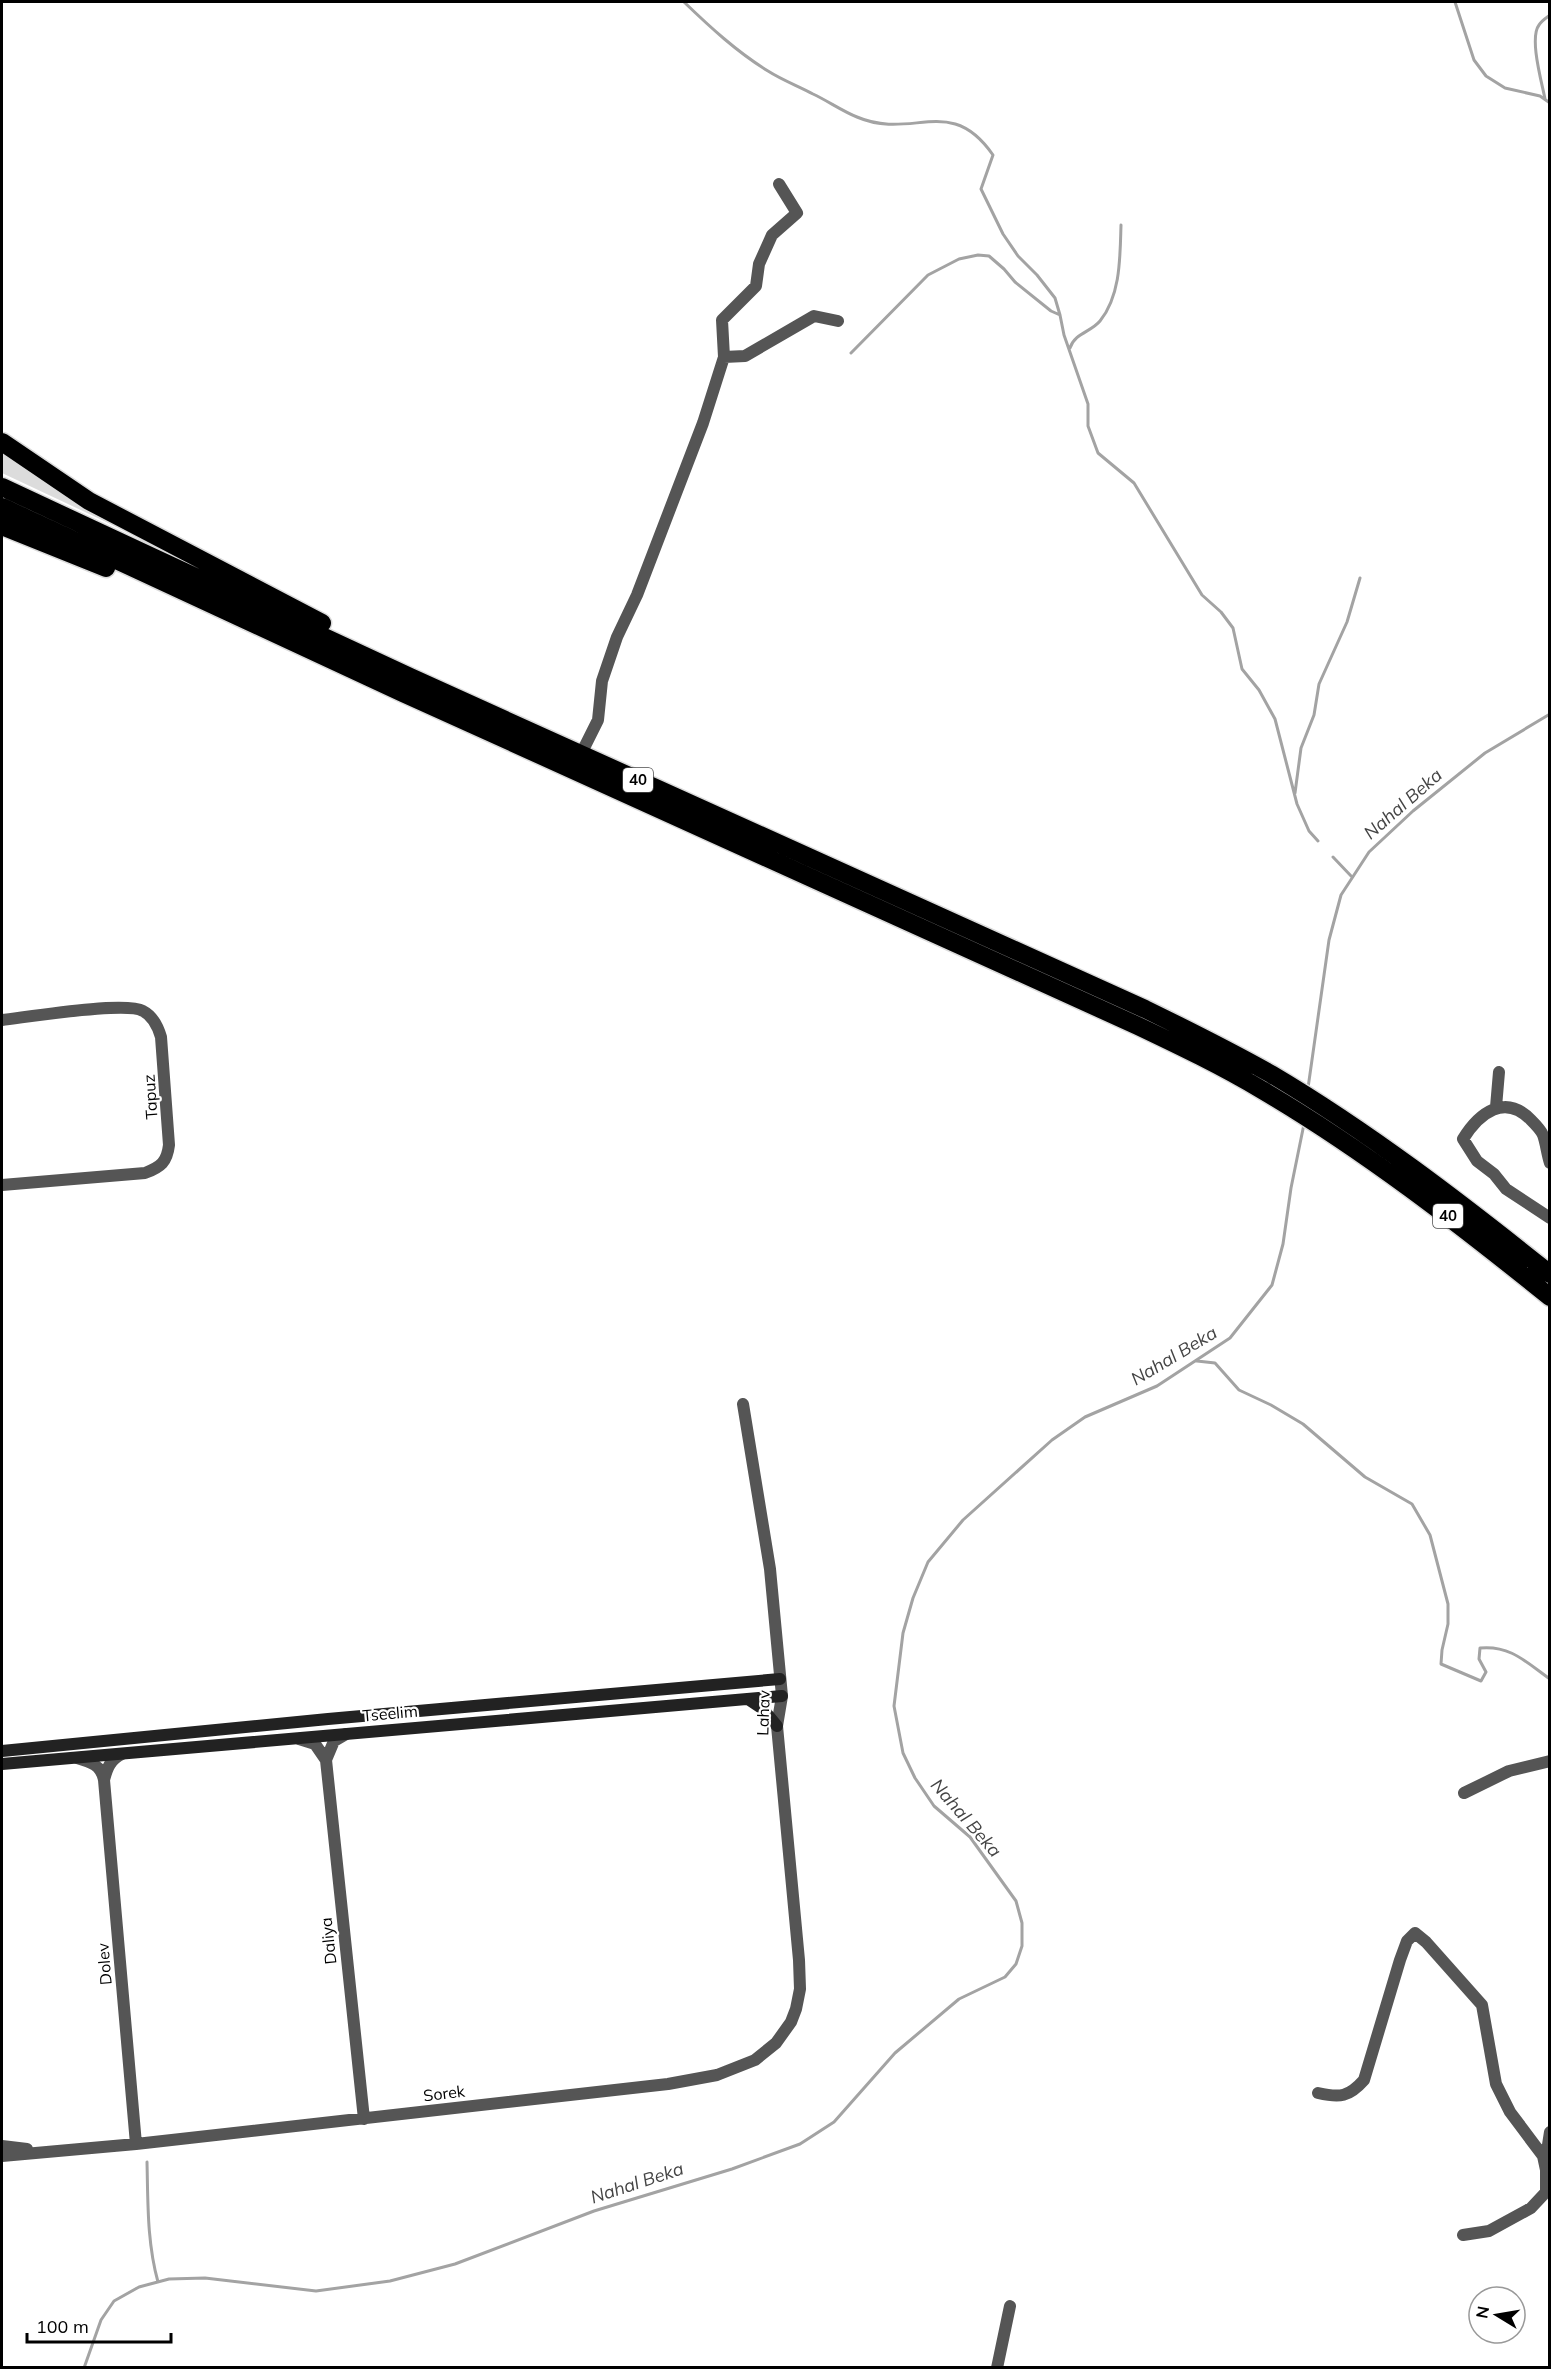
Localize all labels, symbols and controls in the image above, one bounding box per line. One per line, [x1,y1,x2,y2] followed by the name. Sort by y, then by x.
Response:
[1359,763,1447,844] water label: Nahal Beka
[623,768,653,792] road number: 40
[138,1074,162,1120] street label: Tapuz
[1433,1204,1463,1228] road number: 40
[1126,1321,1221,1390] water label: Nahal Beka
[752,1689,774,1736] street label: Lahav
[362,1701,418,1725] street label: Tseelim
[926,1774,1007,1862] water label: Nahal Beka
[316,1917,340,1965] street label: Daliya
[92,1942,116,1986] street label: Dolev
[422,2080,467,2105] street label: Sorek
[587,2157,687,2208] water label: Nahal Beka
[1467,2285,1527,2345] north arrow
[1471,2304,1493,2320] text: N
[27,2306,171,2344] scale bar
[36,2315,89,2338] text: 100 m

